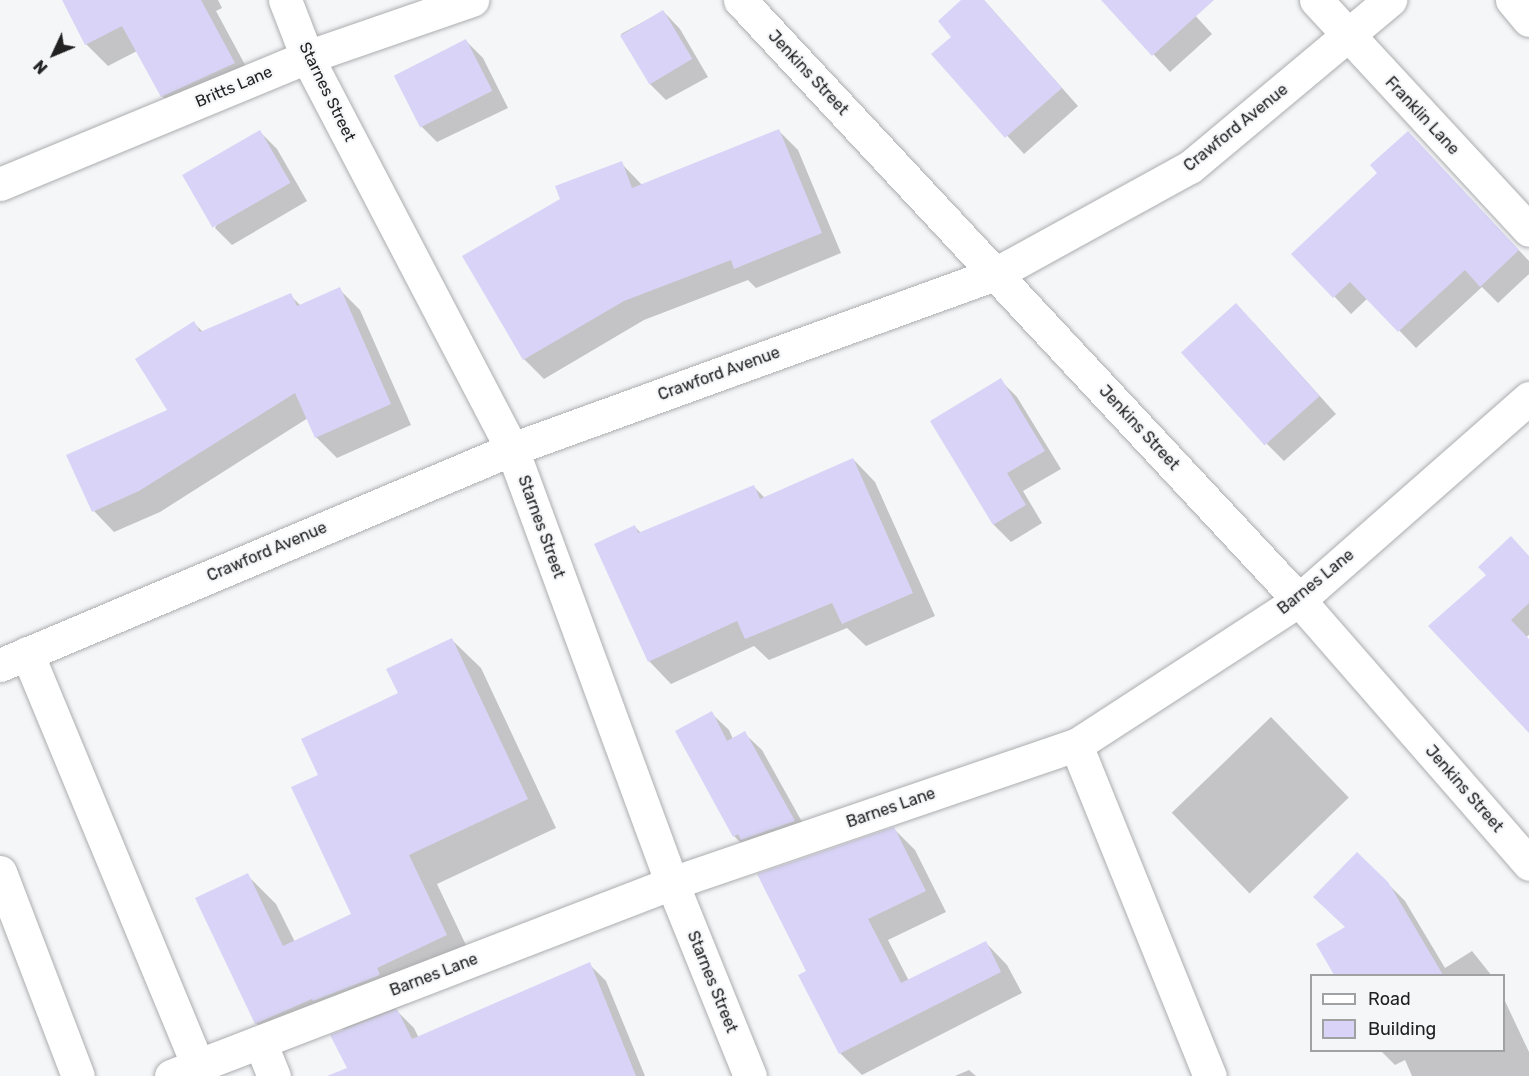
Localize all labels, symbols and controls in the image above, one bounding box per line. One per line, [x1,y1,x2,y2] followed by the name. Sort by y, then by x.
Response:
[24,24,84,84] north arrow
[764,27,852,119] street label: Jenkins Street
[295,39,359,145] street label: Starnes Street
[30,56,52,78] text: N
[193,62,275,112] street label: Britts Lane
[1381,73,1463,159] street label: Franklin Lane
[1180,80,1292,176] street label: Crawford Avenue
[655,343,783,405] street label: Crawford Avenue
[1095,382,1183,474] street label: Jenkins Street
[513,473,569,581] street label: Starnes Street
[204,518,330,586] street label: Crawford Avenue
[1274,545,1358,619] street label: Barnes Lane
[1421,742,1507,836] street label: Jenkins Street
[844,784,938,832] street label: Barnes Lane
[683,928,741,1036] street label: Starnes Street
[387,949,481,1001] street label: Barnes Lane
[1310,974,1505,1052] legend
[1368,988,1411,1010] text: Road
[1368,1018,1436,1040] text: Building

